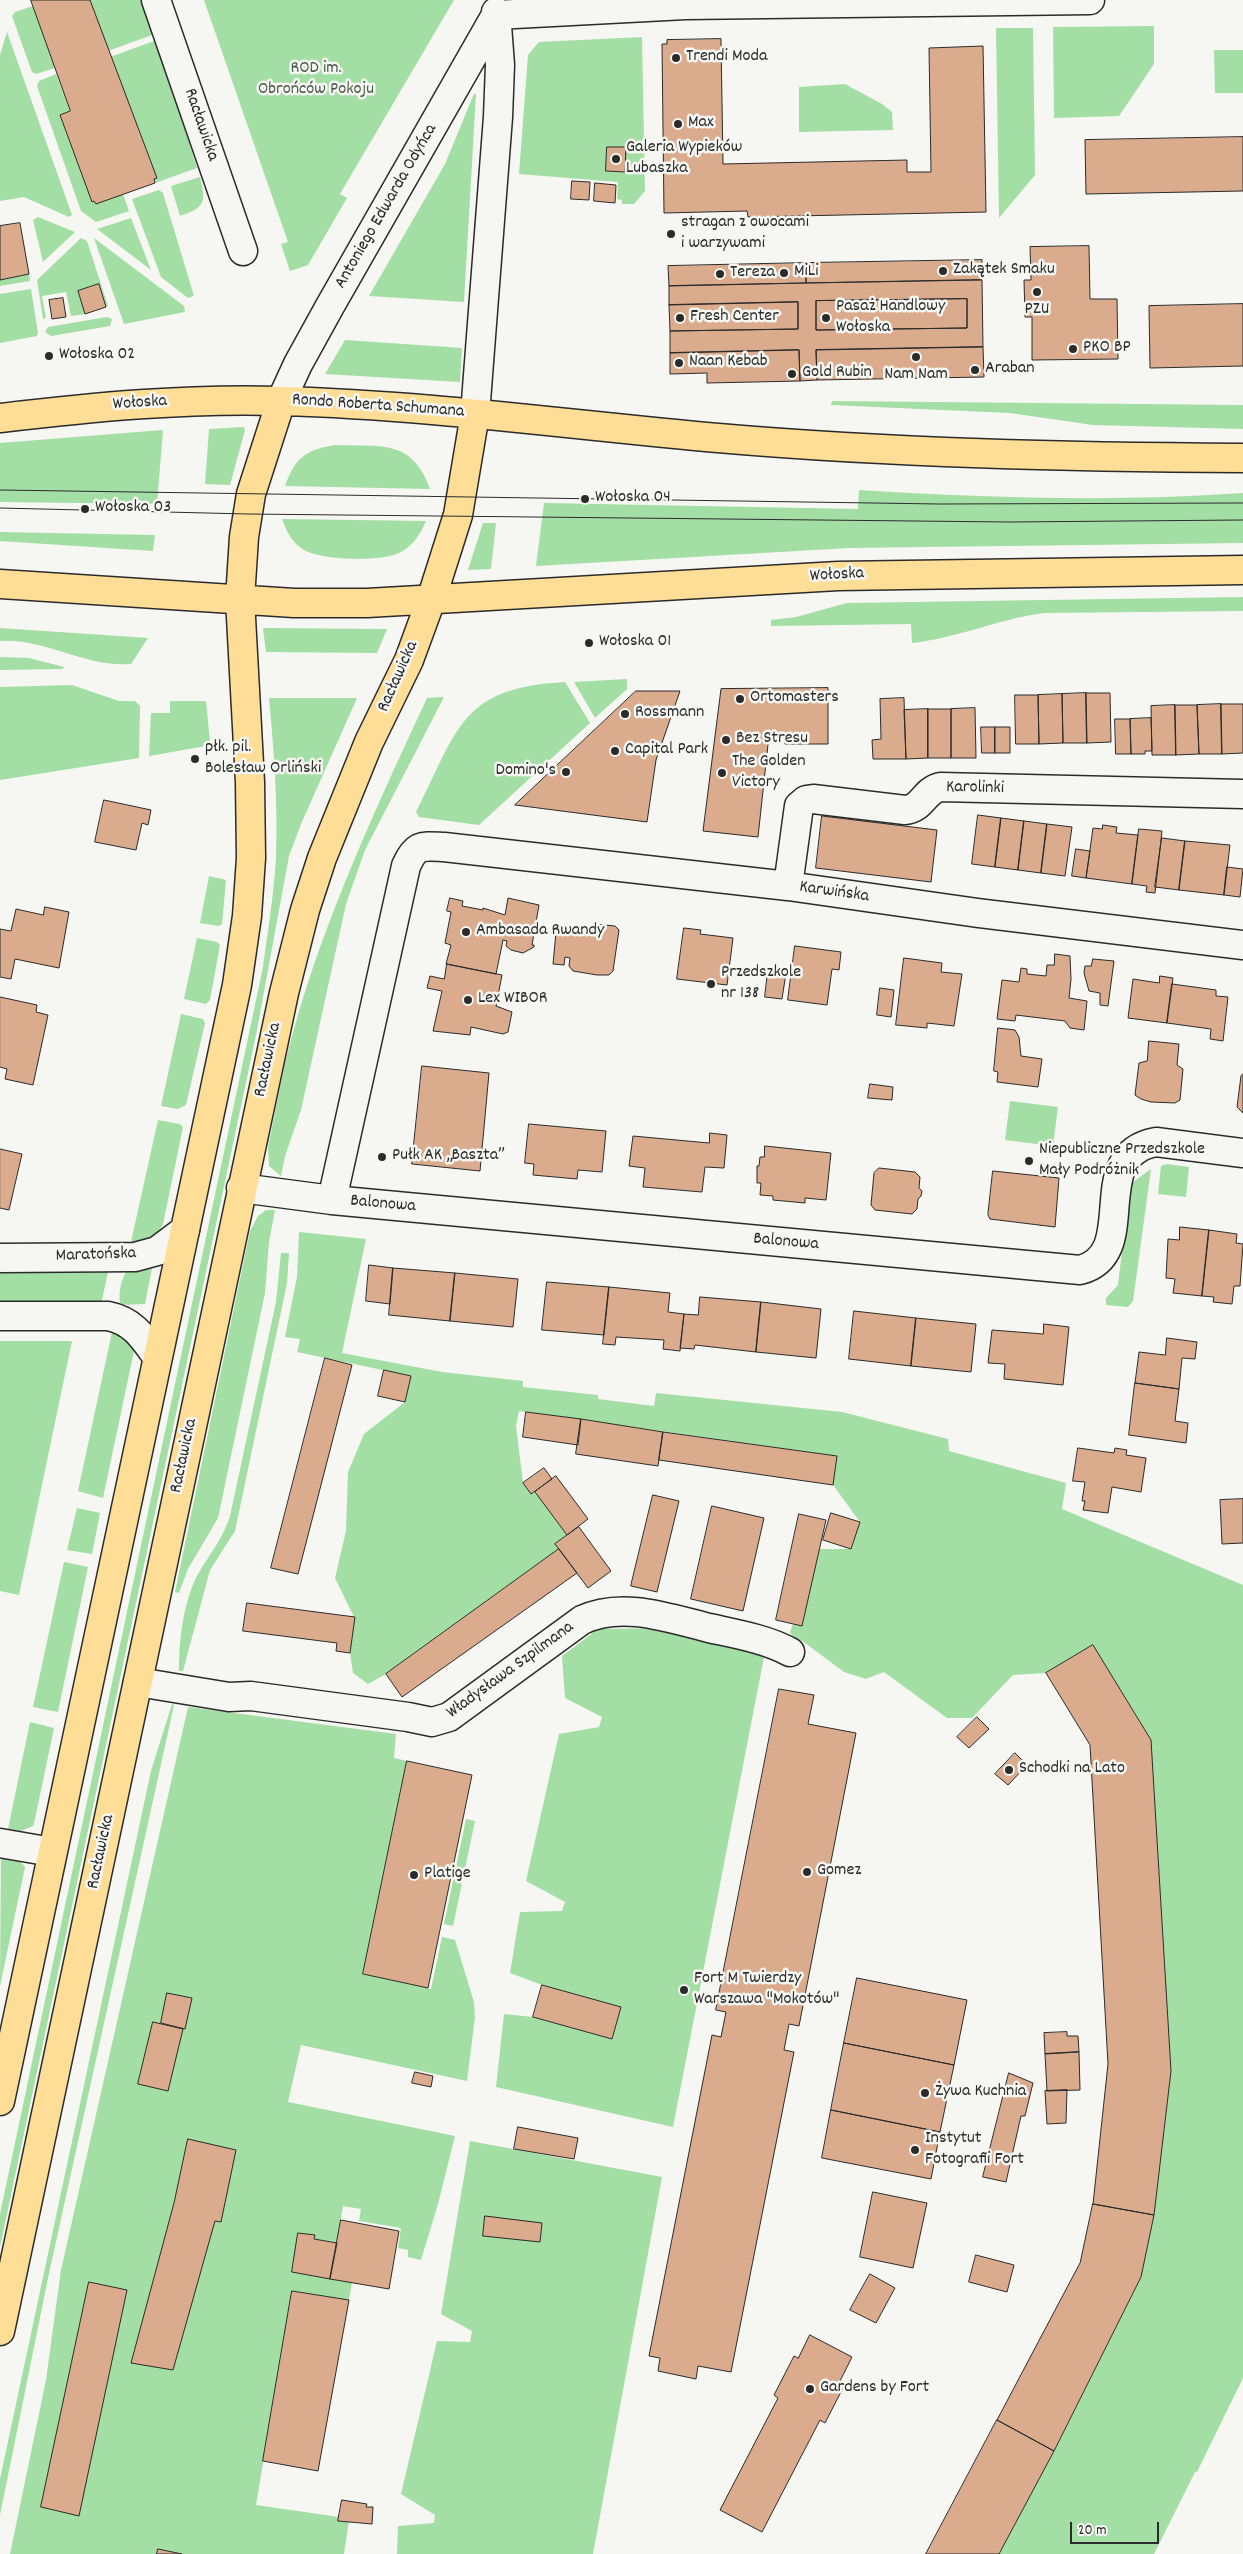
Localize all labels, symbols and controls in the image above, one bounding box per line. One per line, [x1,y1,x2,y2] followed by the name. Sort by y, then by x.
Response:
[686,47,767,69] place label: Trendi Moda
[670,52,682,64] marker: Trendi Moda
[258,59,374,102] park label: ROD im. Obrońców Pokoju
[178,86,222,164] street label: Racławicka
[688,113,714,135] place label: Max
[672,118,684,130] marker: Max
[331,121,443,293] street label: Antoniego Edwarda Odyńca
[626,138,742,180] place label: Galeria Wypieków Lubaszka
[610,153,622,165] marker: Galeria Wypieków Lubaszka
[681,213,809,255] place label: stragan z owocami i warzywami
[665,228,677,240] marker: stragan z owocami i warzywami
[953,260,1055,282] place label: Zakątek Smaku
[794,262,818,284] place label: MiLi
[730,263,775,285] place label: Tereza
[937,265,949,277] marker: Zakątek Smaku
[778,267,790,279] marker: MiLi
[714,268,726,280] marker: Tereza
[1031,286,1043,298] marker: PZU
[836,297,945,340] place label: Pasaż Handlowy Wołoska
[1025,300,1049,322] place label: PZU
[690,307,779,329] place label: Fresh Center
[674,312,686,324] marker: Fresh Center
[820,312,832,324] marker: Pasaż Handlowy Wołoska
[1083,338,1131,360] place label: PKO BP
[1067,343,1079,355] marker: PKO BP
[59,345,135,367] place label: Wołoska 02
[43,350,55,362] marker: Wołoska 02
[910,351,922,363] marker: Nam Nam
[689,352,767,374] place label: Naan Kebab
[673,357,685,369] marker: Naan Kebab
[985,359,1034,381] place label: Araban
[802,363,872,385] place label: Gold Rubin
[969,364,981,376] marker: Araban
[884,365,948,387] place label: Nam Nam
[786,368,798,380] marker: Gold Rubin
[291,390,465,424] street label: Rondo Roberta Schumana
[112,391,168,417] street label: Wołoska
[595,488,671,510] place label: Wołoska 04
[579,493,591,505] marker: Wołoska 04
[95,498,171,520] place label: Wołoska 03
[79,503,91,515] marker: Wołoska 03
[809,564,865,588] street label: Wołoska
[599,632,671,654] place label: Wołoska 01
[583,637,595,649] marker: Wołoska 01
[374,638,424,716] street label: Racławicka
[750,688,839,710] place label: Ortomasters
[734,693,746,705] marker: Ortomasters
[635,703,704,725] place label: Rossmann
[619,708,631,720] marker: Rossmann
[736,729,808,751] place label: Bez Stresu
[720,734,732,746] marker: Bez Stresu
[205,738,321,781] place label: płk. pil. Bolesław Orliński
[625,740,708,762] place label: Capital Park
[609,745,621,757] marker: Capital Park
[732,752,806,794] place label: The Golden Victory
[189,753,201,765] marker: płk. pil. Bolesław Orliński
[496,761,556,783] place label: Domino's
[560,766,572,778] marker: Domino's
[716,767,728,779] marker: The Golden Victory
[946,778,1004,800] street label: Karolinki
[798,877,870,909] street label: Karwińska
[476,921,604,943] place label: Ambasada Rwandy
[460,926,472,938] marker: Ambasada Rwandy
[721,963,801,1006] place label: Przedszkole nr 138
[705,978,717,990] marker: Przedszkole nr 138
[478,989,548,1011] place label: Lex WIBOR
[462,994,474,1006] marker: Lex WIBOR
[251,1021,287,1099] street label: Racławicka
[1039,1140,1205,1182] place label: Niepubliczne Przedszkole Mały Podróżnik
[392,1146,505,1168] place label: Pułk AK „Baszta”
[376,1151,388,1163] marker: Pułk AK „Baszta”
[1023,1155,1035,1167] marker: Niepubliczne Przedszkole Mały Podróżnik
[349,1191,417,1219] street label: Balonowa
[752,1229,820,1257] street label: Balonowa
[55,1244,137,1268] street label: Maratońska
[167,1417,203,1495] street label: Racławicka
[443,1618,579,1724] street label: Władysława Szpilmana
[1019,1759,1125,1781] place label: Schodki na Lato
[1003,1764,1015,1776] marker: Schodki na Lato
[84,1813,120,1891] street label: Racławicka
[817,1861,861,1883] place label: Gomez
[424,1864,471,1886] place label: Platige
[801,1866,813,1878] marker: Gomez
[408,1869,420,1881] marker: Platige
[694,1969,839,2012] place label: Fort M Twierdzy Warszawa "Mokotów"
[678,1984,690,1996] marker: Fort M Twierdzy Warszawa "Mokotów"
[935,2082,1026,2104] place label: Żywa Kuchnia
[919,2087,931,2099] marker: Żywa Kuchnia
[925,2129,1024,2172] place label: Instytut Fotografii Fort
[909,2144,921,2156] marker: Instytut Fotografii Fort
[820,2378,929,2400] place label: Gardens by Fort
[804,2383,816,2395] marker: Gardens by Fort
[1073,2512,1162,2544] scale bar
[1078,2520,1106,2542] text: 20 m

